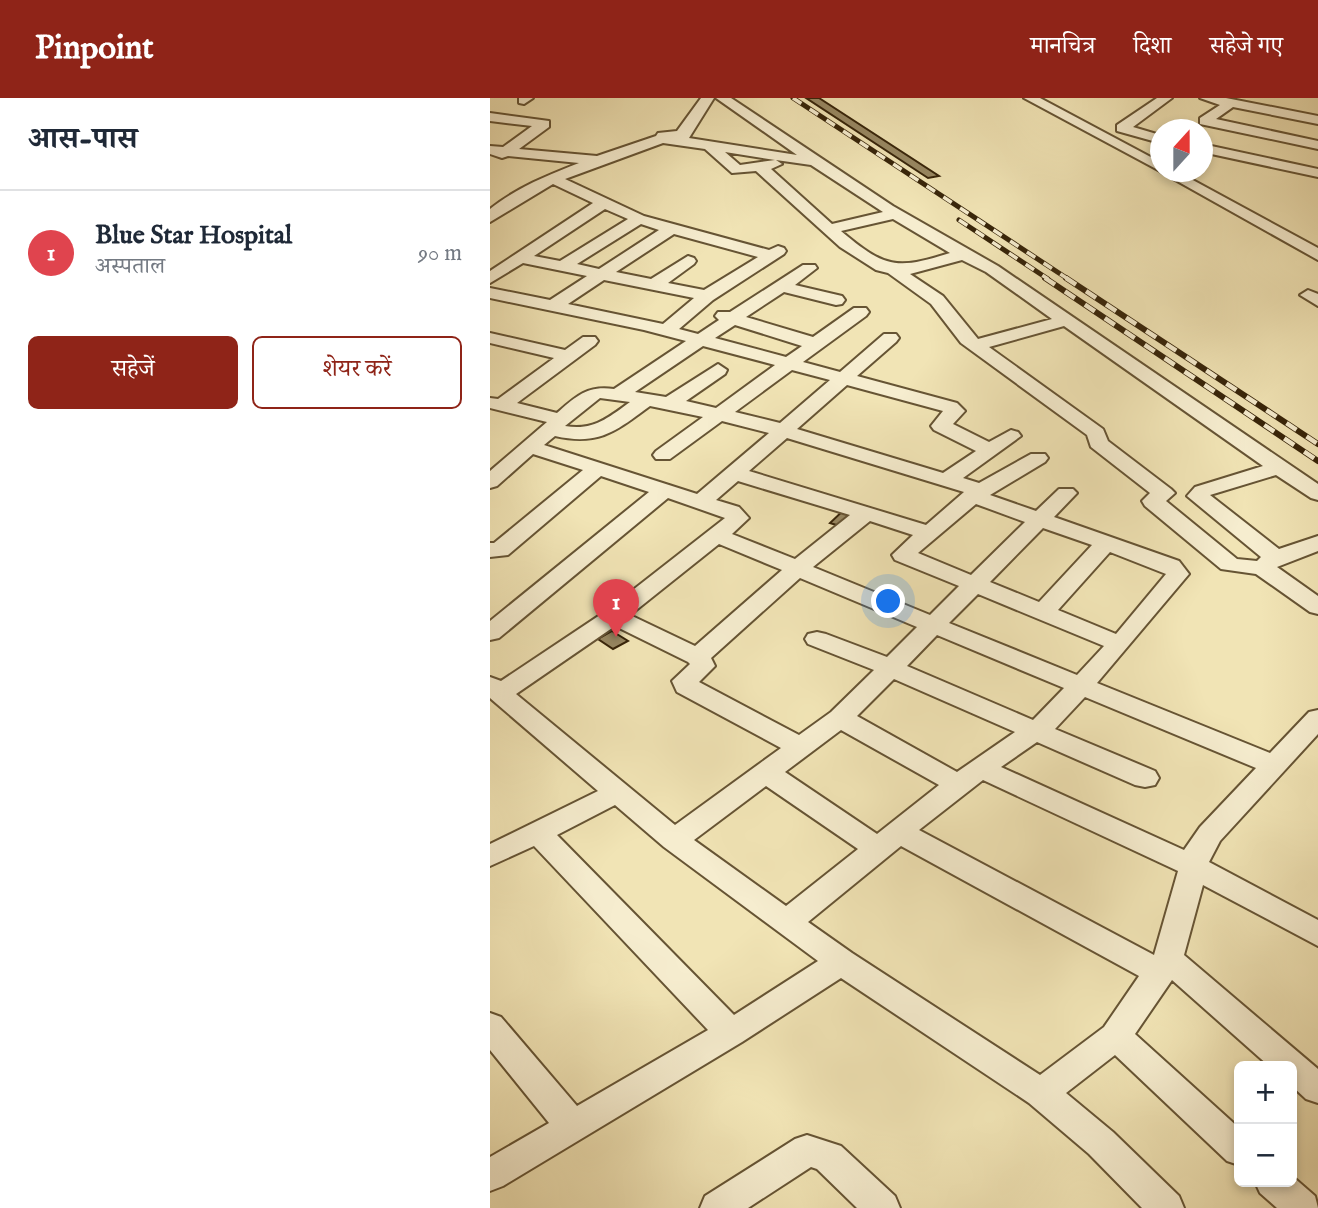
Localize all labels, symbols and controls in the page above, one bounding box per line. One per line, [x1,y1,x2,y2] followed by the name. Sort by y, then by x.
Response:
[35,28,154,70] text: Pinpoint
[1030,31,1095,62] text: मानचित्र
[1133,31,1172,62] text: दिशा
[1210,31,1283,62] text: सहेजे गए
[1150,119,1213,182] north arrow
[28,121,137,159] text: आस-पास
[95,219,292,252] text: Blue Star Hospital
[47,239,55,268] text: 1
[418,239,462,268] text: 90 m
[95,252,165,281] text: अस्पताल
[28,336,238,409] button: सहेजें
[252,336,462,409] button: शेयर करें
[593,579,639,637] pin: 1
[871,584,905,618] your location
[1234,1061,1297,1187] map controls
[1234,1061,1297,1124] button: +
[1234,1124,1297,1187] button: −

